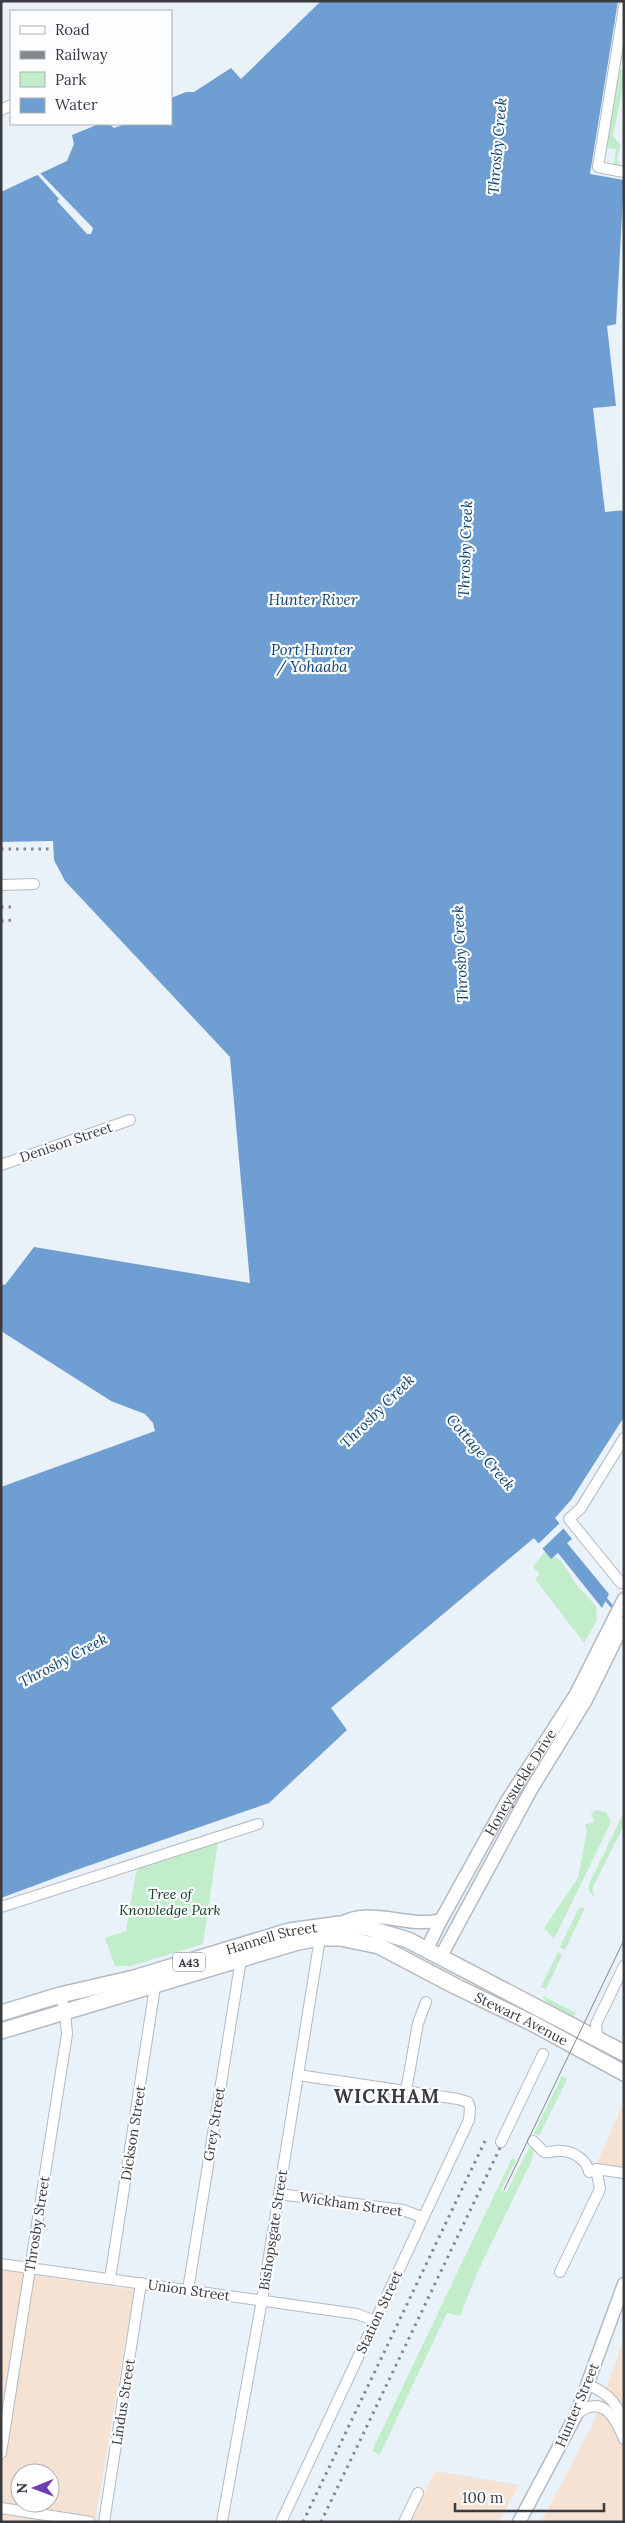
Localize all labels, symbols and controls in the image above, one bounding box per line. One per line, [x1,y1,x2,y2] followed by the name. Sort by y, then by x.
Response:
[10,10,172,125] legend
[55,20,90,39] text: Road
[55,45,108,64] text: Railway
[55,70,86,89] text: Park
[55,95,98,114] text: Water
[483,96,511,195] water label: Throsby Creek
[454,500,476,598] water label: Throsby Creek
[268,590,358,609] water label: Hunter River
[271,640,353,677] water label: Port Hunter / Yohaaba
[448,905,472,1003] water label: Throsby Creek
[17,1118,115,1166] street label: Denison Street
[336,1370,418,1452] water label: Throsby Creek
[443,1410,520,1494] water label: Cottage Creek
[16,1629,111,1691] water label: Throsby Creek
[481,1725,560,1839] street label: Honeysuckle Drive
[119,1885,221,1919] park label: Tree of Knowledge Park
[224,1918,319,1959] street label: Hannell Street
[173,1952,205,1971] road number: A43
[472,1988,571,2050] street label: Stewart Avenue
[117,2084,149,2182] street label: Dickson Street
[334,2084,440,2108] district label: WICKHAM
[199,2085,229,2162] street label: Grey Street
[255,2168,291,2292] street label: Bishopsgate Street
[21,2174,54,2273] street label: Throsby Street
[298,2188,404,2220] street label: Wickham Street
[352,2267,406,2357] street label: Station Street
[147,2275,232,2305] street label: Union Street
[107,2357,139,2446] street label: Lindus Street
[551,2360,603,2450] street label: Hunter Street
[10,2463,60,2513] north arrow
[455,2480,604,2512] scale bar
[13,2482,31,2494] text: N
[462,2488,503,2507] text: 100 m

